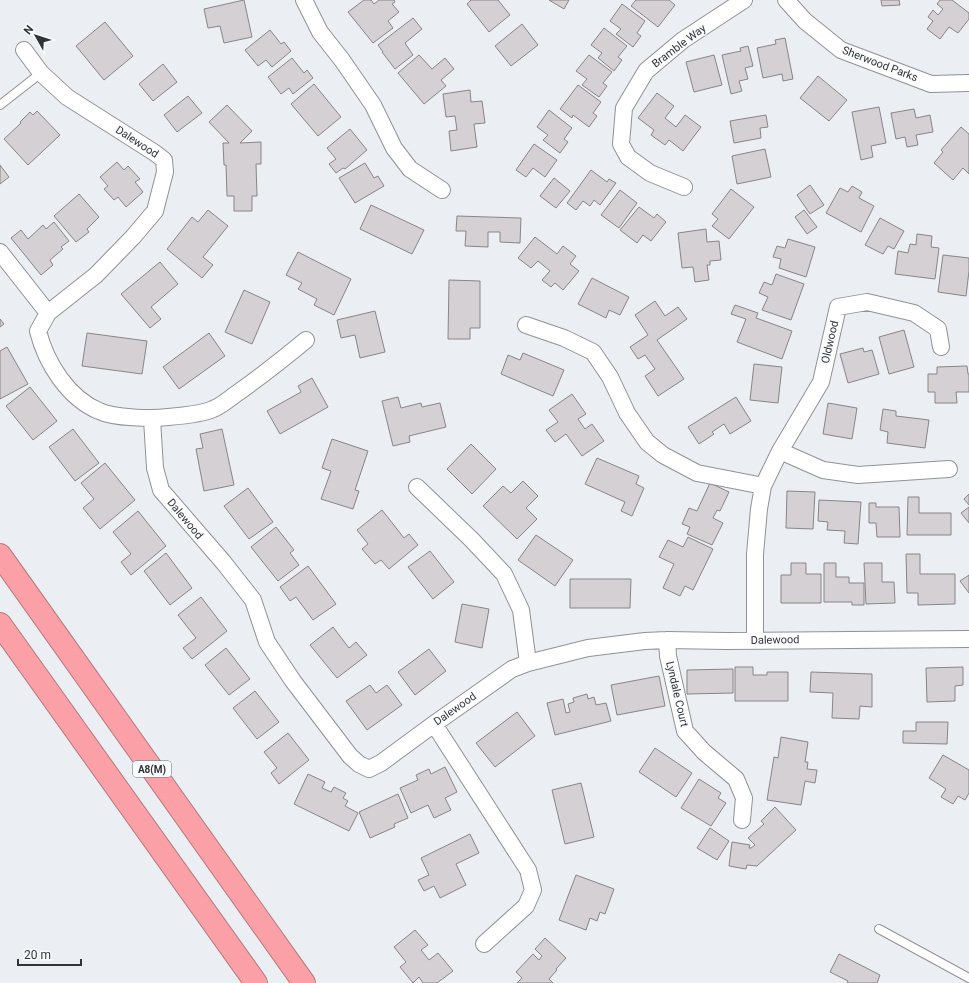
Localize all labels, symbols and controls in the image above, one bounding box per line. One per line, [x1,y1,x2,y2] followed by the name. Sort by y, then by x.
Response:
[16,16,56,56] north arrow
[649,21,709,70] street label: Bramble Way
[21,23,36,37] text: N
[840,44,920,84] street label: Sherwood Parks
[113,123,161,161] street label: Dalewood
[819,319,841,365] street label: Oldwood
[164,496,206,542] street label: Dalewood
[751,633,799,647] street label: Dalewood
[663,660,691,728] street label: Lyndale Court
[431,690,479,728] street label: Dalewood
[133,761,171,777] road number: A8(M)
[18,941,81,967] scale bar
[24,948,51,962] text: 20 m

